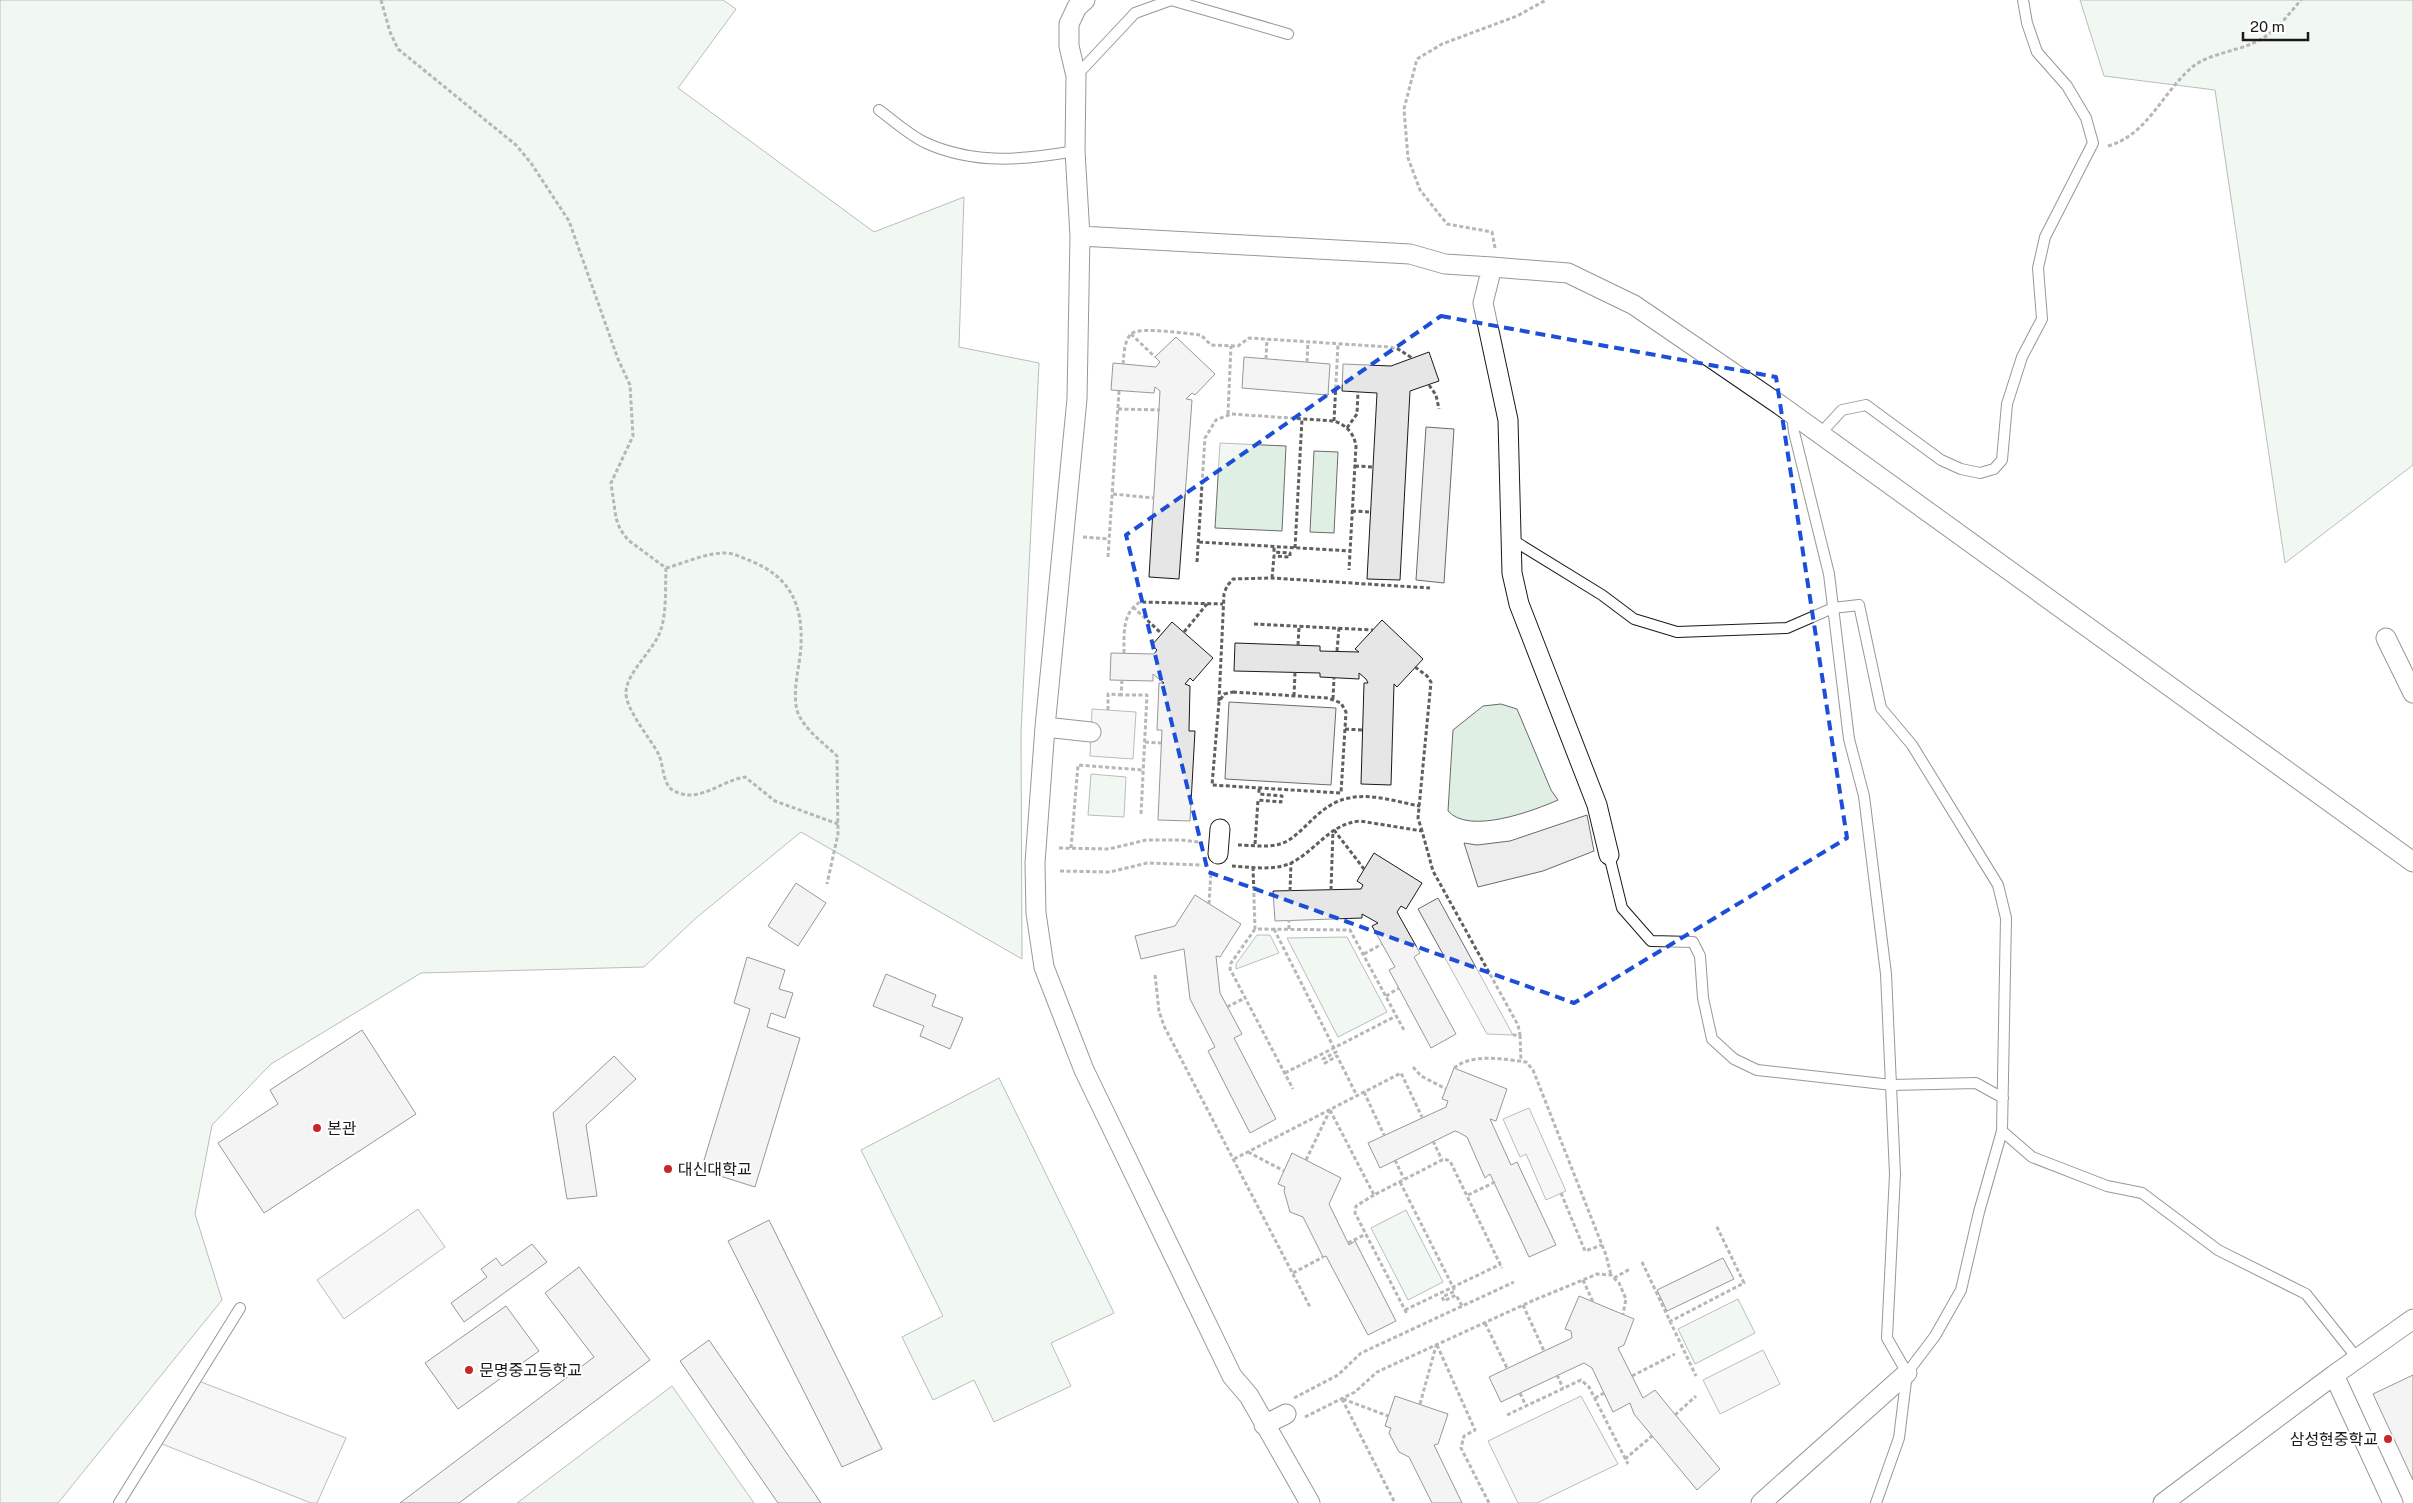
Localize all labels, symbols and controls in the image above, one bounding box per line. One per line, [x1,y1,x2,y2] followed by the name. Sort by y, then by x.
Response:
[2243,10,2308,42] scale bar
[2250,18,2285,35] text: 20 m
[327,1119,357,1138] place label: 본관
[311,1122,323,1134] marker: 본관
[678,1160,752,1179] place label: 대신대학교
[662,1163,674,1175] marker: 대신대학교
[479,1361,582,1380] place label: 문명중고등학교
[463,1364,475,1376] marker: 문명중고등학교
[2290,1430,2378,1449] place label: 삼성현중학교
[2382,1433,2394,1445] marker: 삼성현중학교

